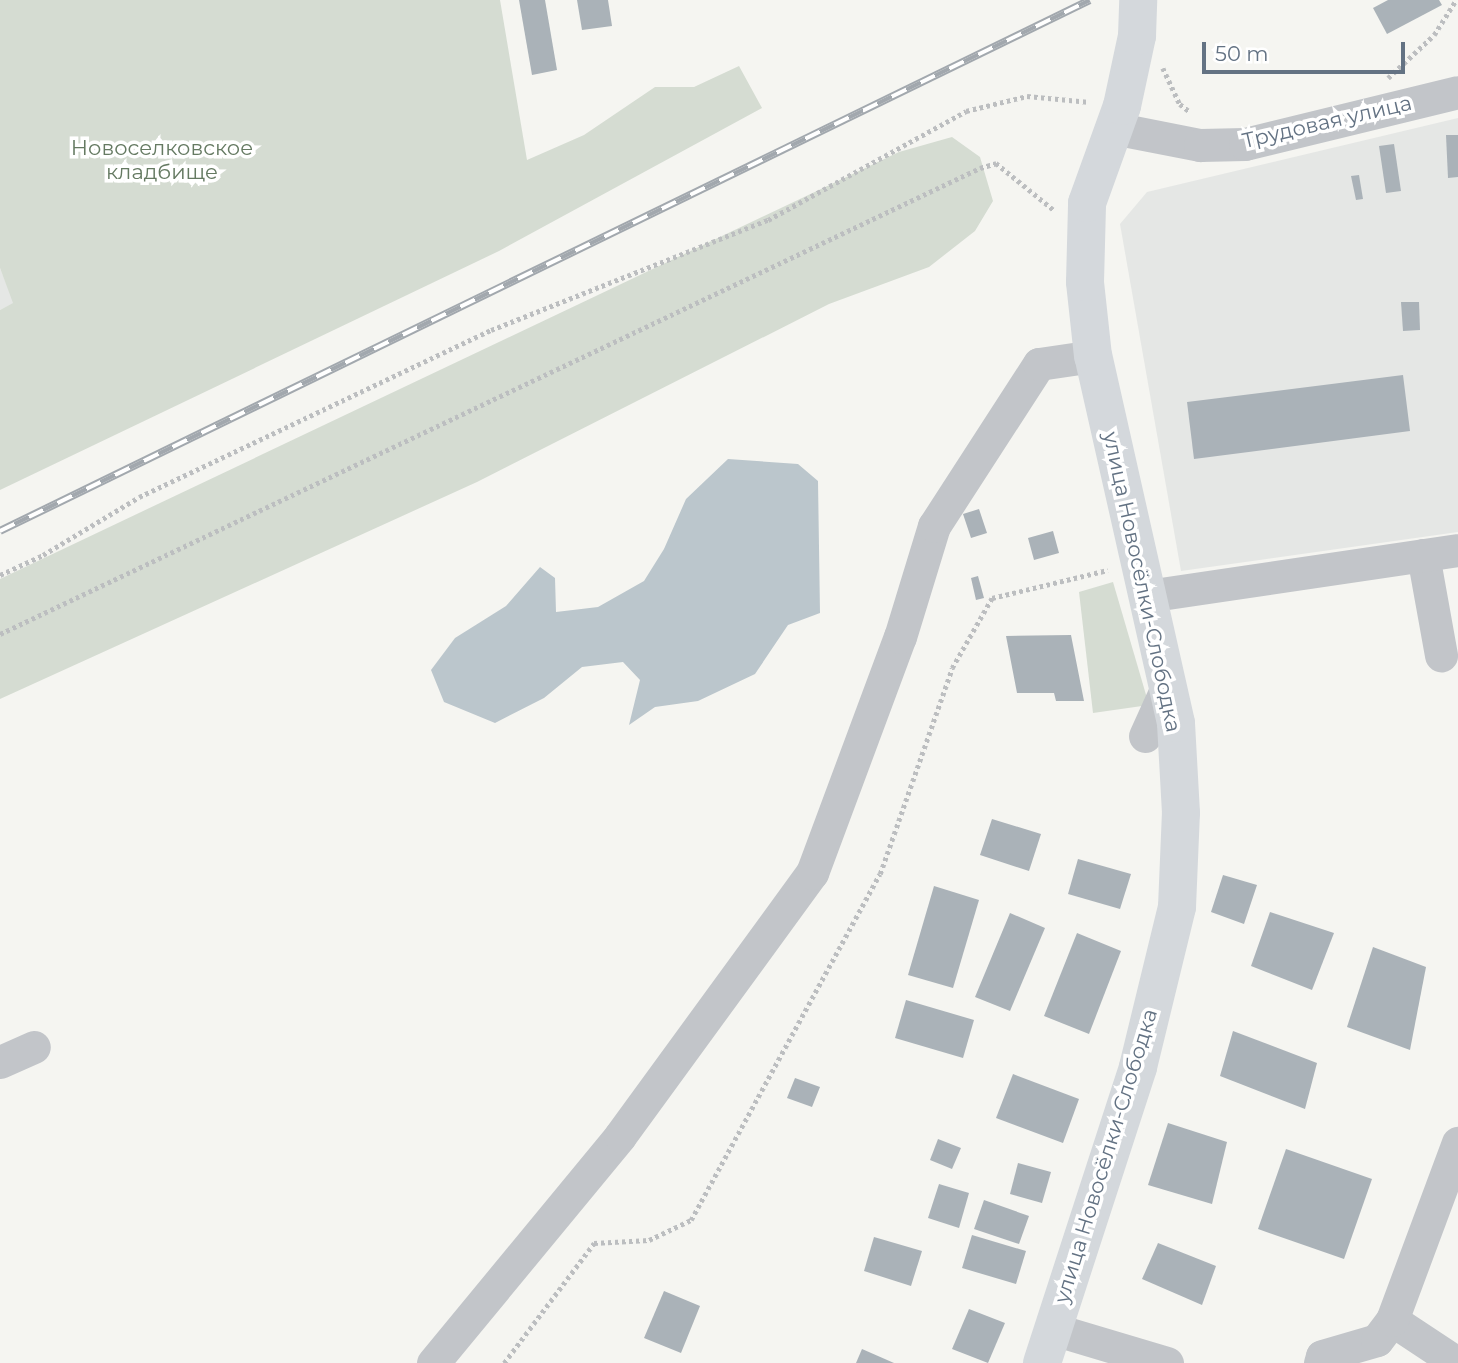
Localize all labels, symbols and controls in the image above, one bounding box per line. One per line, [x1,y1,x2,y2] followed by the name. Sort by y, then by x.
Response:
[1206,28,1409,72] scale bar
[1215,41,1269,66] text: 50 m
[1240,90,1414,154] street label: Трудовая улица
[71,135,253,185] park label: Новоселковское кладбище
[1098,430,1186,734] street label: улица Новосёлки-Слободка
[1049,1006,1163,1306] street label: улица Новосёлки-Слободка

